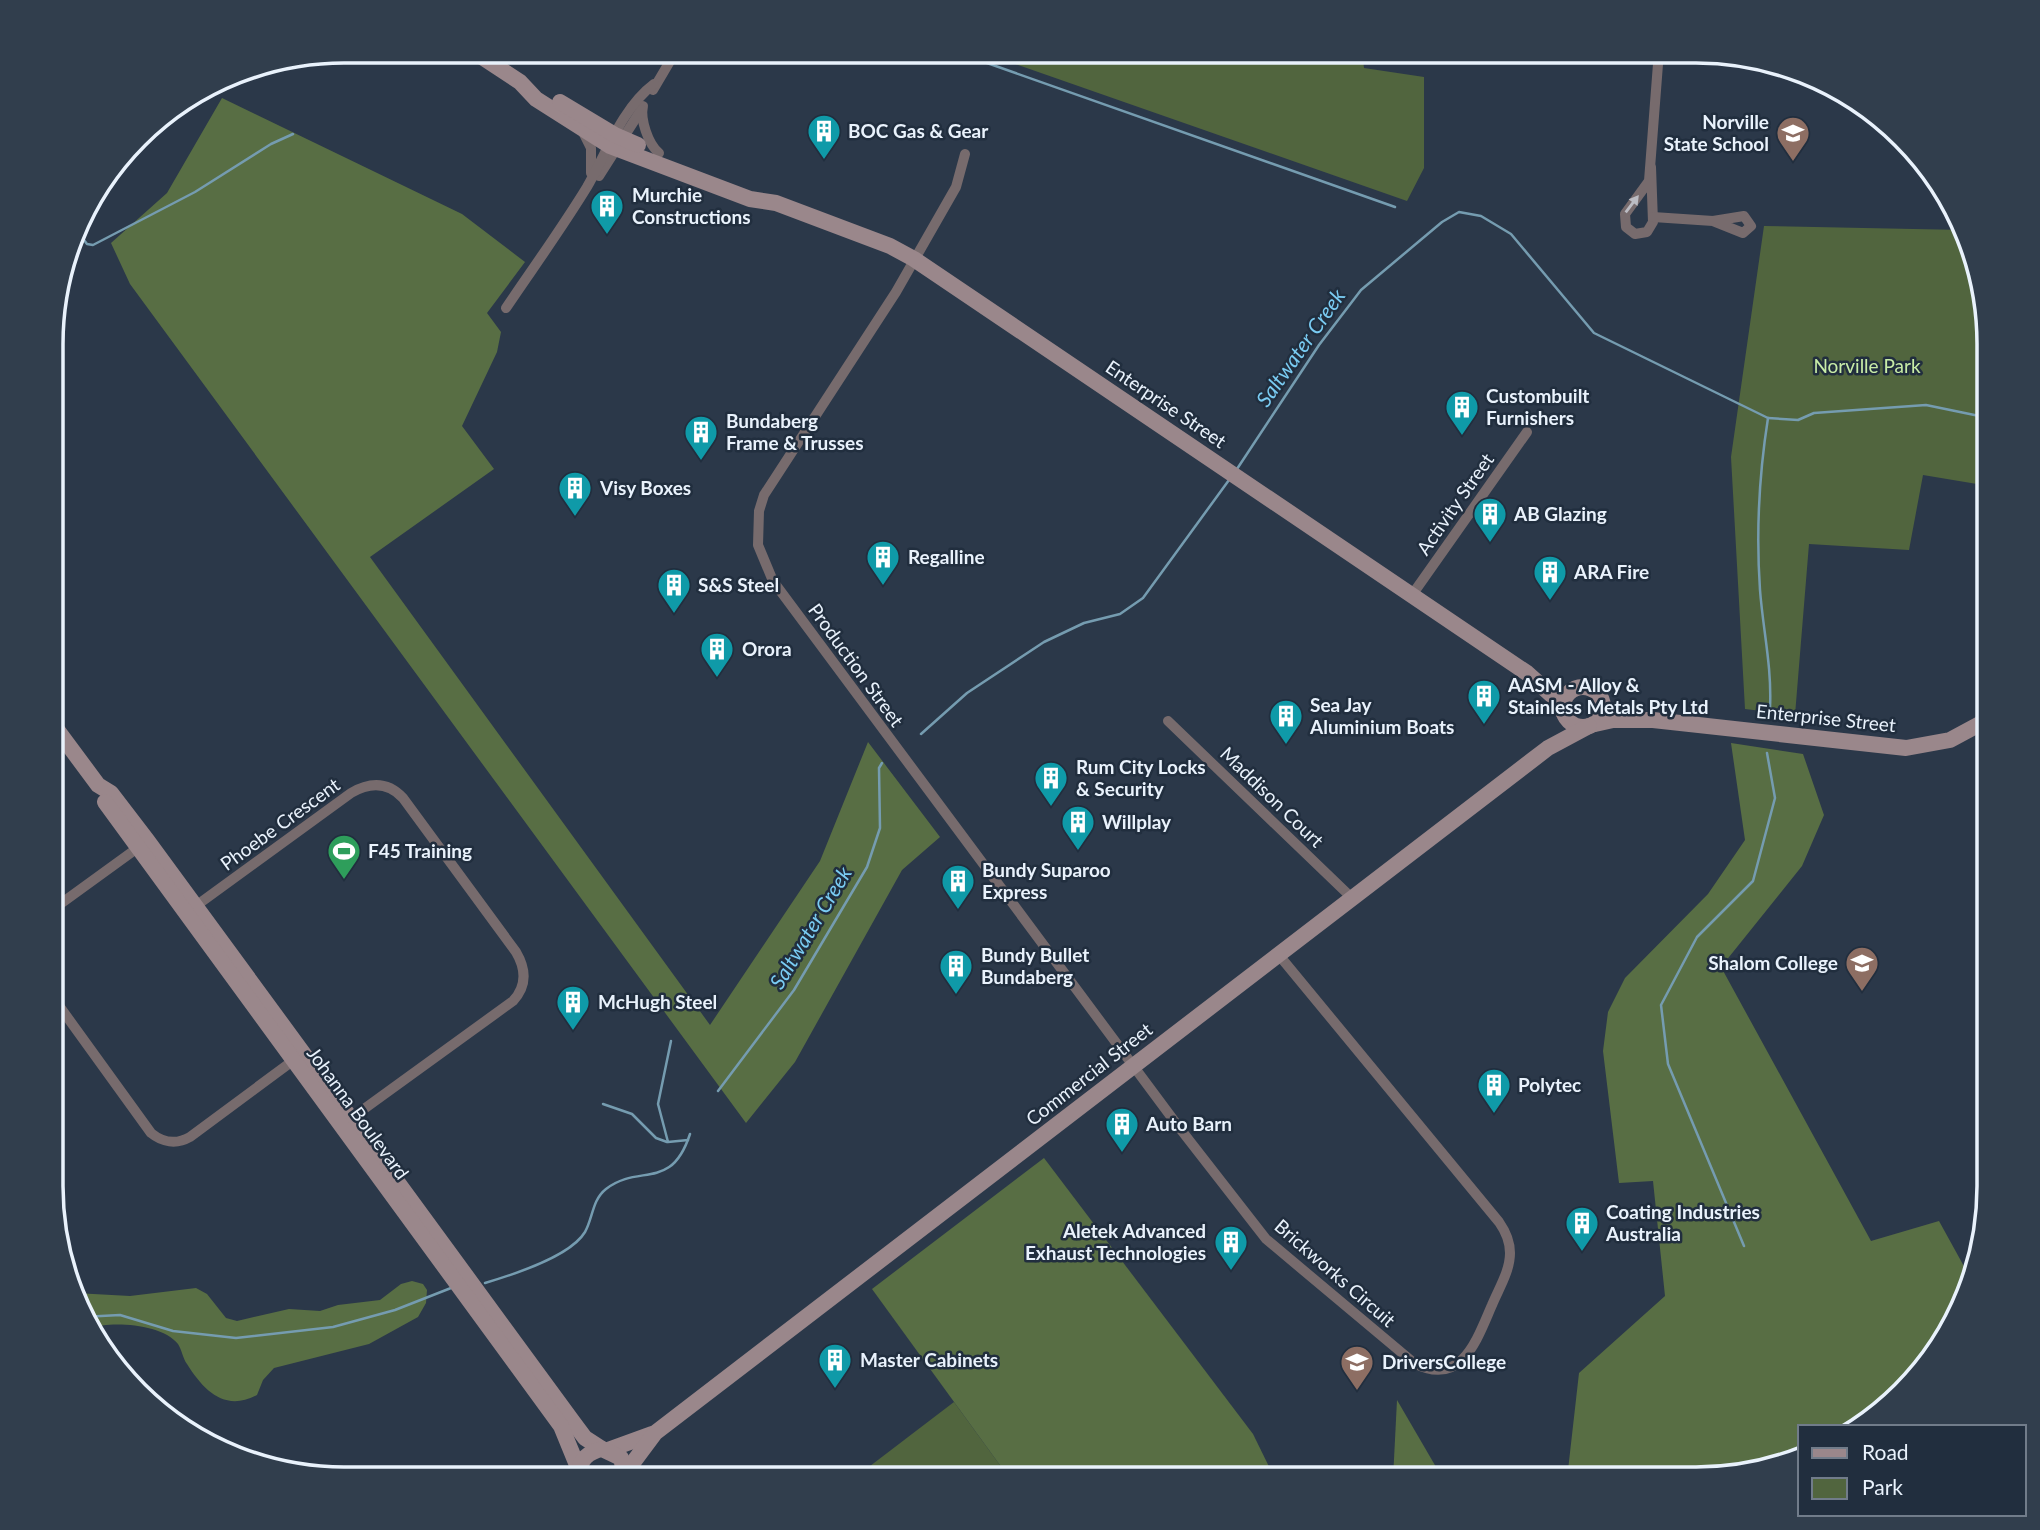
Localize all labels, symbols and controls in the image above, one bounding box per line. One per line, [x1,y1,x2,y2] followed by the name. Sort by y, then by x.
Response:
[1664,110,1769,155] place label: Norville State School
[805,112,843,161] building icon: BOC Gas & Gear
[1774,114,1812,163] school or university icon: Norville State School
[848,119,989,142] place label: BOC Gas & Gear
[632,183,751,228] place label: Murchie Constructions
[588,187,626,236] building icon: Murchie Constructions
[1625,194,1639,213] one-way arrow
[1250,283,1350,411] water label: Saltwater Creek
[1813,354,1921,377] park label: Norville Park
[1102,355,1231,452] street label: Enterprise Street
[1486,384,1589,429] place label: Custombuilt Furnishers
[1443,388,1481,437] building icon: Custombuilt Furnishers
[726,409,864,454] place label: Bundaberg Frame & Trusses
[682,413,720,462] building icon: Bundaberg Frame & Trusses
[1411,448,1498,559] street label: Activity Street
[556,469,594,518] building icon: Visy Boxes
[599,476,691,499] place label: Visy Boxes
[1471,495,1509,544] building icon: AB Glazing
[1513,502,1607,525] place label: AB Glazing
[864,538,902,587] building icon: Regalline
[908,545,985,568] place label: Regalline
[1531,553,1569,602] building icon: ARA Fire
[1573,560,1649,583] place label: ARA Fire
[655,566,693,615] building icon: S&S Steel
[698,573,779,596] place label: S&S Steel
[804,599,909,731] street label: Production Street
[698,630,736,679] building icon: Orora
[742,637,792,660] place label: Orora
[1507,673,1708,718] place label: AASM - Alloy & Stainless Metals Pty Ltd
[1465,677,1503,726] building icon: AASM - Alloy & Stainless Metals Pty Ltd
[1309,693,1454,738] place label: Sea Jay Aluminium Boats
[1267,697,1305,746] building icon: Sea Jay Aluminium Boats
[1755,699,1897,736] street label: Enterprise Street
[1216,742,1329,852] street label: Maddison Court
[1076,755,1206,800] place label: Rum City Locks & Security
[1032,759,1070,808] building icon: Rum City Locks & Security
[216,772,344,875] street label: Phoebe Crescent
[1059,803,1097,852] building icon: Willplay
[1102,810,1172,833] place label: Willplay
[325,832,363,881] sports icon: F45 Training
[368,839,472,862] place label: F45 Training
[982,858,1111,903] place label: Bundy Suparoo Express
[763,861,856,993] water label: Saltwater Creek
[939,862,977,911] building icon: Bundy Suparoo Express
[981,943,1089,988] place label: Bundy Bullet Bundaberg
[1843,944,1881,993] school or university icon: Shalom College
[937,947,975,996] building icon: Bundy Bullet Bundaberg
[1708,951,1838,974] place label: Shalom College
[554,983,592,1032] building icon: McHugh Steel
[598,990,717,1013] place label: McHugh Steel
[1021,1017,1156,1130] street label: Commercial Street
[303,1042,414,1183] street label: Johanna Boulevard
[1475,1066,1513,1115] building icon: Polytec
[1518,1073,1581,1096] place label: Polytec
[1103,1105,1141,1154] building icon: Auto Barn
[1145,1112,1232,1135] place label: Auto Barn
[1605,1200,1760,1245] place label: Coating Industries Australia
[1563,1204,1601,1253] building icon: Coating Industries Australia
[1270,1214,1400,1331] street label: Brickworks Circuit
[1025,1219,1206,1264] place label: Aletek Advanced Exhaust Technologies
[1212,1223,1250,1272] building icon: Aletek Advanced Exhaust Technologies
[816,1341,854,1390] building icon: Master Cabinets
[1338,1343,1376,1392] school or university icon: DriversCollege
[860,1348,998,1371] place label: Master Cabinets
[1382,1350,1506,1373] place label: DriversCollege
[1798,1425,2026,1516] legend
[1862,1439,1909,1464] text: Road
[1862,1474,1903,1499] text: Park

